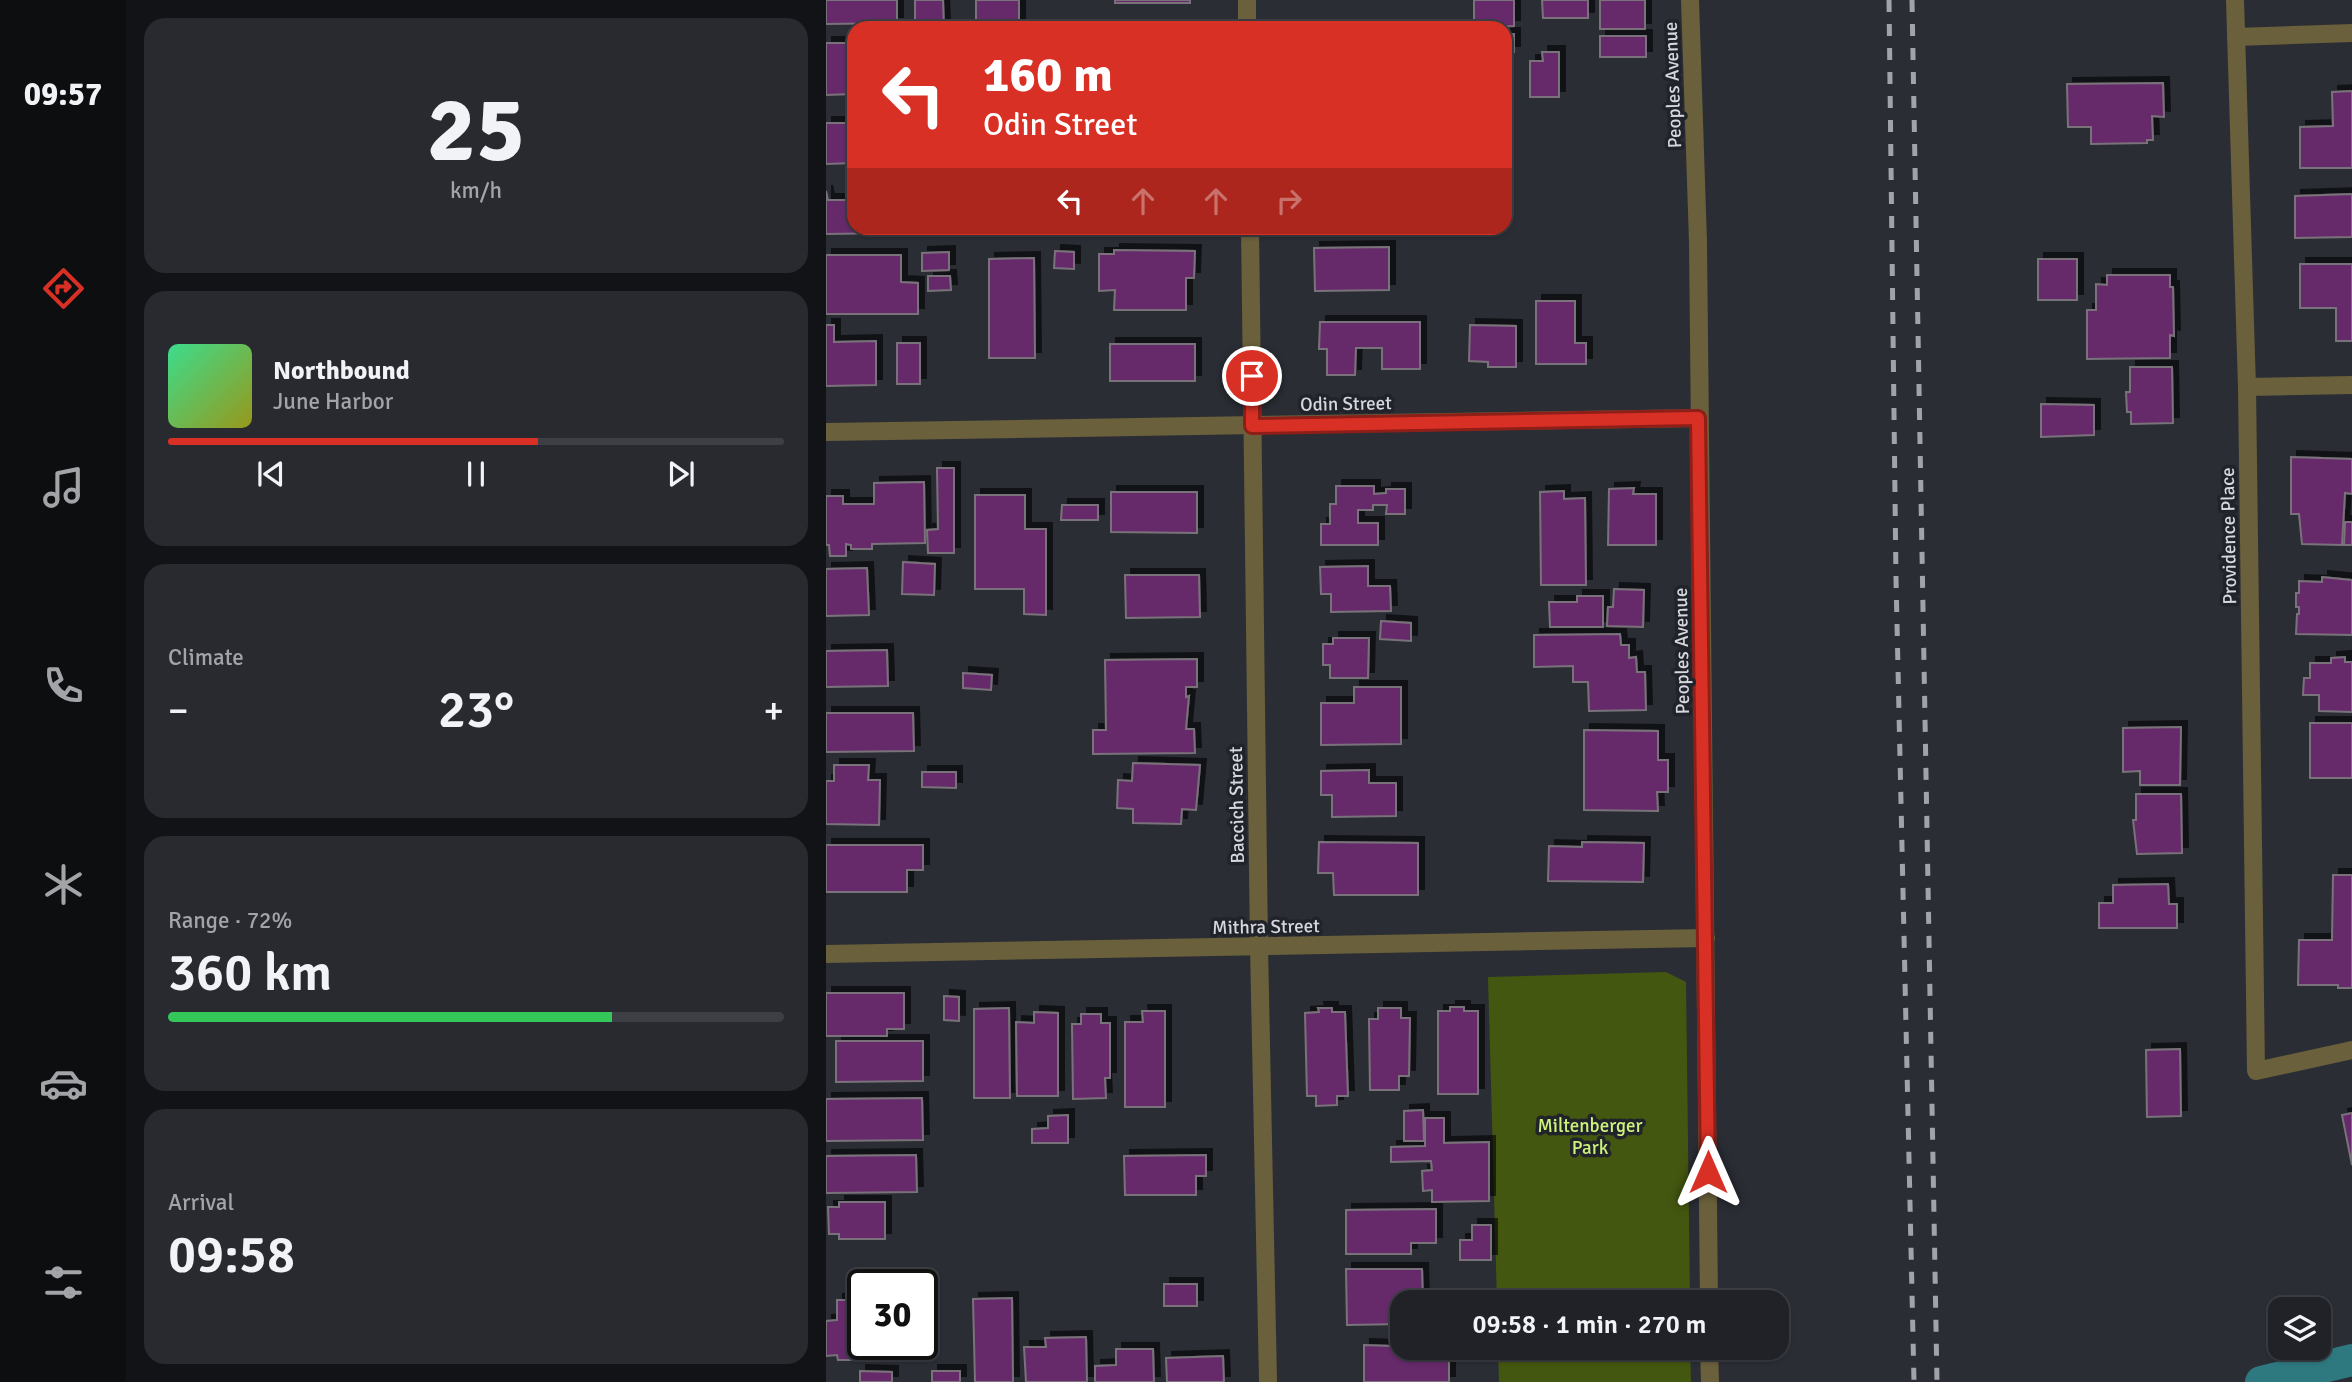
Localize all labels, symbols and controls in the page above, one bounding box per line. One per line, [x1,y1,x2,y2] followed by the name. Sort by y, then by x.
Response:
[1659,21,1687,149] street label: Peoples Avenue
[983,45,1113,105] text: 160 m
[868,49,959,140] icon: left
[427,74,525,187] text: 25
[24,75,102,114] text: 09:57
[983,105,1137,144] text: Odin Street
[450,176,502,205] text: km/h
[1051,182,1089,220] icon: left
[1124,182,1162,220] icon: ahead
[1197,182,1235,220] icon: ahead
[1270,182,1308,220] icon: right
[39,264,88,313] icon: directions
[1222,346,1282,406] pin
[273,355,410,387] text: Northbound
[1233,357,1271,395] icon: arrive
[273,387,393,416] text: June Harbor
[1300,391,1392,417] street label: Odin Street
[252,455,290,493] icon: previous
[457,455,495,493] icon: pause
[662,455,700,493] icon: next
[39,463,88,512] icon: music
[2216,467,2242,605] street label: Providence Place
[1669,588,1695,714] street label: Peoples Avenue
[168,643,244,672] text: Climate
[39,661,88,710] icon: phone
[438,678,514,742] text: 23°
[168,687,189,734] text: −
[763,687,784,734] text: +
[1224,746,1250,864] street label: Baccich Street
[39,860,88,909] icon: climate
[168,906,292,935] text: Range · 72%
[1212,914,1320,940] street label: Mithra Street
[168,941,332,1005] text: 360 km
[39,1059,88,1108] icon: car
[1538,1114,1643,1160] park label: Miltenberger Park
[1671,1135,1745,1209] position arrow
[168,1188,234,1217] text: Arrival
[168,1223,295,1287] text: 09:58
[39,1258,88,1307] icon: filters
[847,1269,938,1360] speed limit sign: 30
[2268,1297,2331,1360] map controls
[2268,1297,2331,1360] button: layers
[1473,1309,1706,1341] text: 09:58 · 1 min · 270 m

